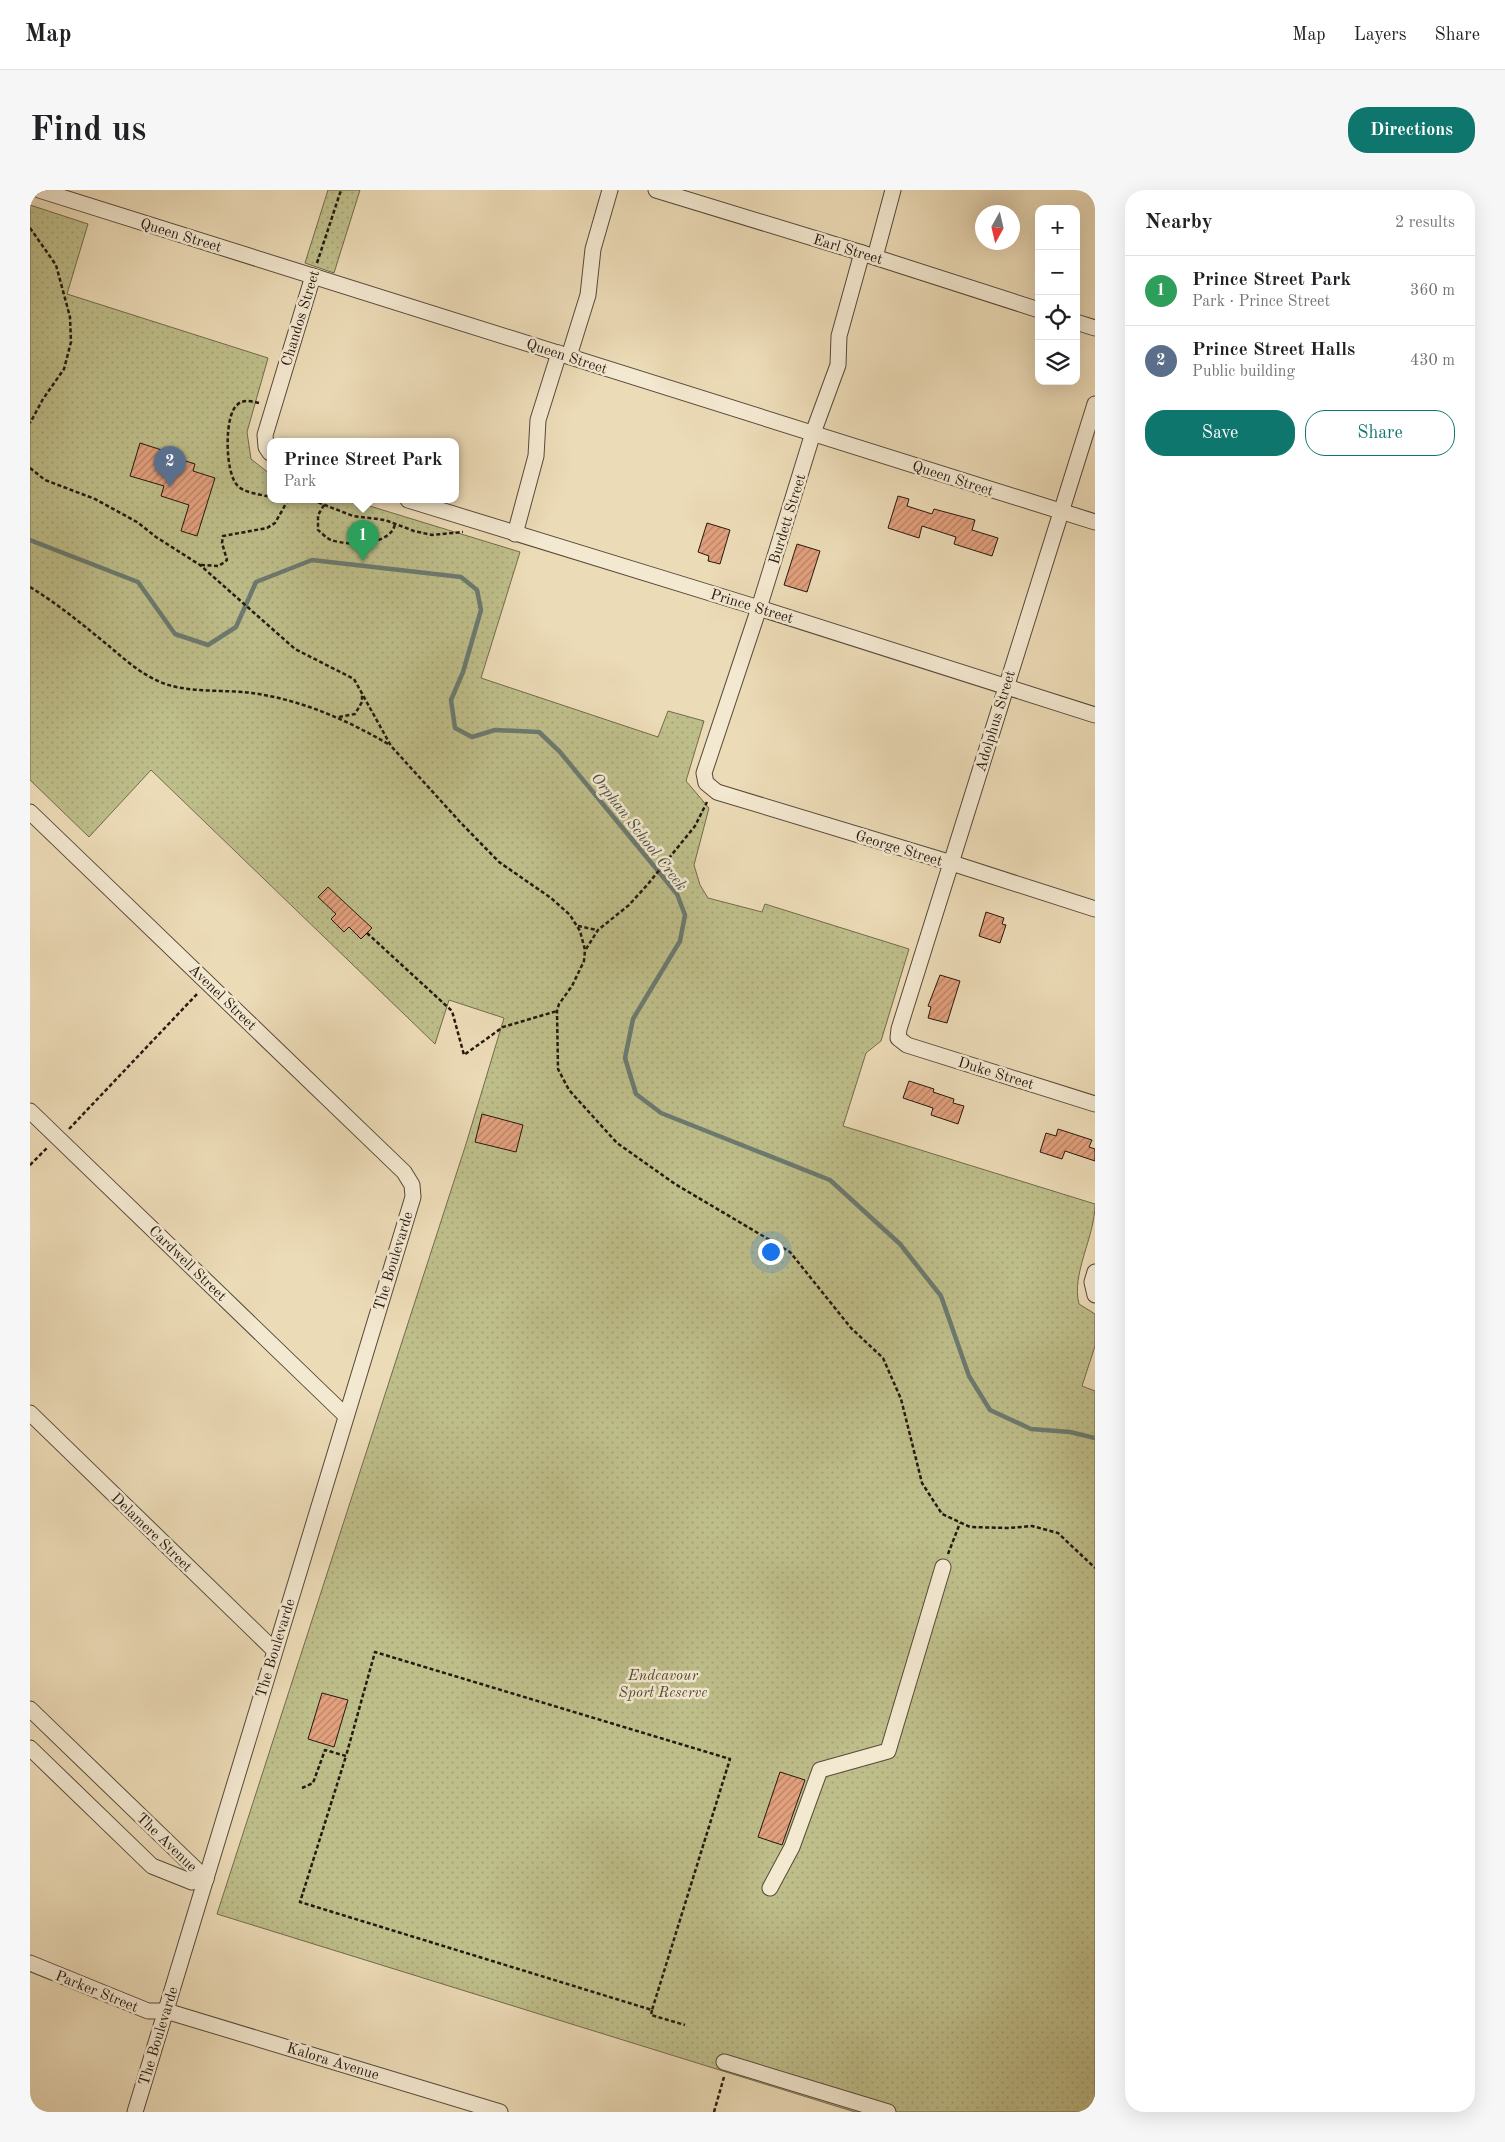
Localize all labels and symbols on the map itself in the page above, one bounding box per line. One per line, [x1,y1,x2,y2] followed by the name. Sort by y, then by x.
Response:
[975,205,1020,250] north arrow
[138,217,223,256] street label: Queen Street
[811,233,884,268] street label: Earl Street
[280,269,323,368] street label: Chandos Street
[524,337,609,378] street label: Queen Street
[154,446,186,487] pin: 2
[910,459,995,500] street label: Queen Street
[768,472,809,566] street label: Burdett Street
[347,520,379,561] pin: 1
[708,588,795,627] street label: Prince Street
[974,669,1019,774] street label: Adolphus Street
[588,770,689,894] water label: Orphan School Creek
[853,829,944,870] street label: George Street
[185,962,259,1034] street label: Avenel Street
[956,1056,1035,1093] street label: Duke Street
[372,1210,417,1313] street label: The Boulevarde
[145,1223,229,1305] street label: Cardwell Street
[758,1239,784,1265] your location
[108,1491,194,1575] street label: Delamere Street
[254,1597,299,1700] street label: The Boulevarde
[619,1669,707,1701] park label: Endeavour Sport Reserve
[133,1811,199,1875] street label: The Avenue
[53,1969,140,2016] street label: Parker Street
[137,1985,182,2088] street label: The Boulevarde
[285,2041,381,2084] street label: Kalora Avenue

